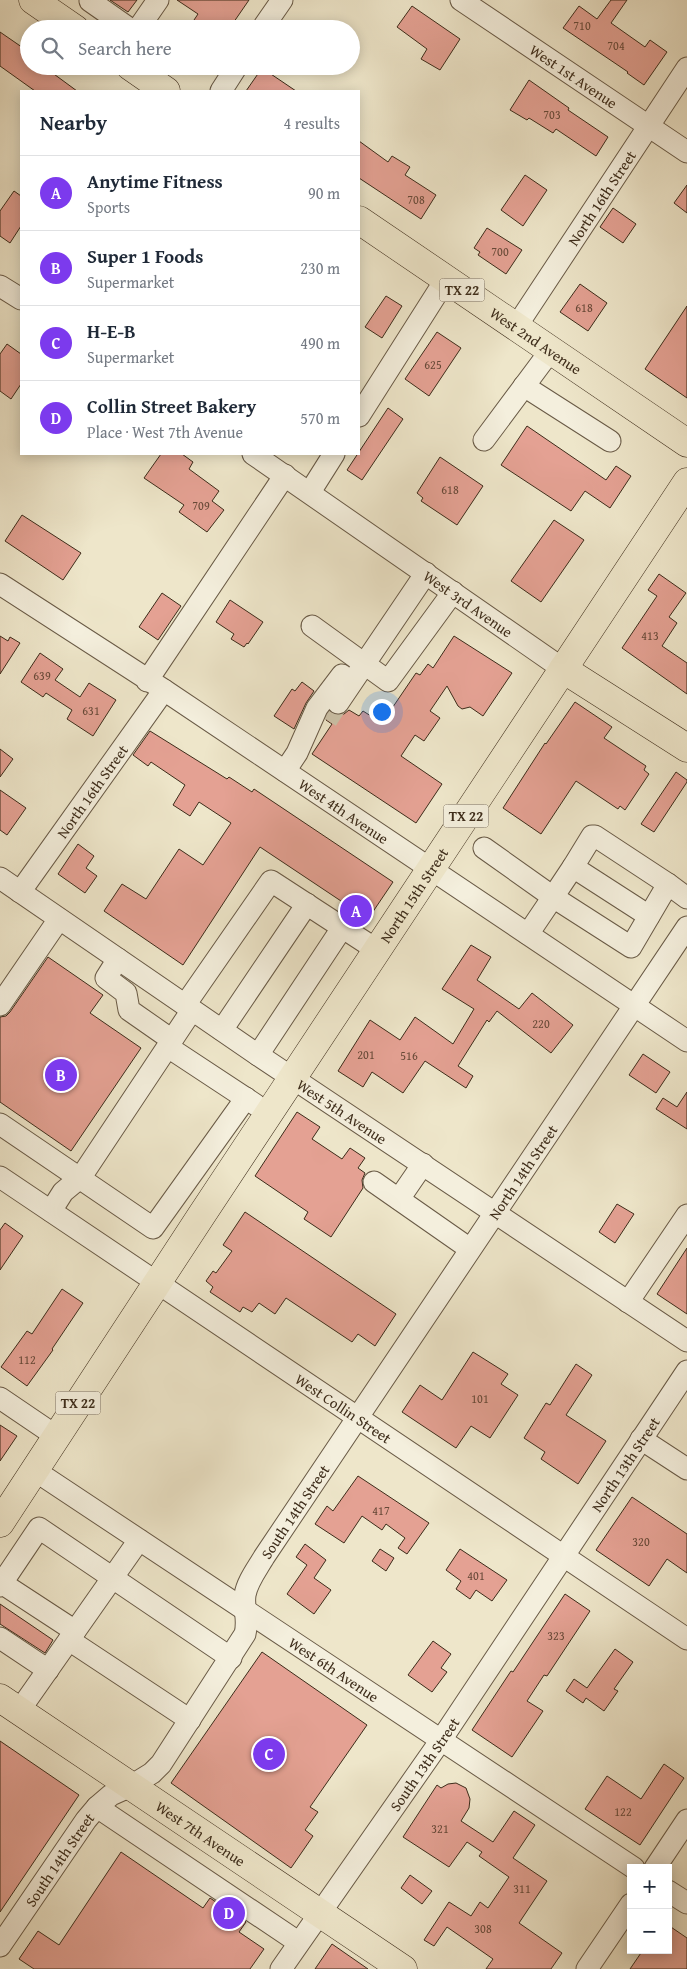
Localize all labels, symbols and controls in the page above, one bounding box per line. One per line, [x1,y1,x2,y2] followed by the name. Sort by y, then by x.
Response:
[573,17,591,34] house number: 710
[20,20,360,75] search box
[38,34,66,62] icon: search
[78,34,172,62] text: Search here
[607,37,625,54] house number: 704
[526,39,622,113] street label: West 1st Avenue
[543,106,561,123] house number: 703
[40,107,107,138] text: Nearby
[283,111,340,135] text: 4 results
[562,145,641,249] street label: North 16th Street
[87,167,223,195] text: Anytime Fitness
[51,181,61,205] text: A
[308,181,340,205] text: 90 m
[407,191,425,208] house number: 708
[87,195,130,219] text: Sports
[87,242,203,270] text: Super 1 Foods
[491,243,509,260] house number: 700
[51,256,61,280] text: B
[300,256,340,280] text: 230 m
[87,270,174,294] text: Supermarket
[440,278,484,302] road number: TX 22
[575,299,593,316] house number: 618
[486,302,586,379] street label: West 2nd Avenue
[87,317,136,345] text: H-E-B
[51,331,61,355] text: C
[300,331,340,355] text: 490 m
[87,345,174,369] text: Supermarket
[424,356,442,373] house number: 625
[87,392,256,420] text: Collin Street Bakery
[51,406,61,430] text: D
[300,406,340,430] text: 570 m
[87,420,243,444] text: Place · West 7th Avenue
[441,481,459,498] house number: 618
[192,497,210,514] house number: 709
[419,565,517,642] street label: West 3rd Avenue
[641,627,659,644] house number: 413
[33,667,51,684] house number: 639
[369,699,395,725] your location
[82,702,100,719] house number: 631
[51,739,133,842] street label: North 16th Street
[295,773,393,849] street label: West 4th Avenue
[444,804,488,828] road number: TX 22
[374,843,453,947] street label: North 15th Street
[340,892,372,930] pin: A
[532,1015,550,1032] house number: 220
[357,1046,375,1063] house number: 201
[400,1047,418,1064] house number: 516
[45,1056,77,1094] pin: B
[293,1073,391,1149] street label: West 5th Avenue
[483,1120,562,1223] street label: North 14th Street
[18,1351,36,1368] house number: 112
[291,1368,396,1448] street label: West Collin Street
[471,1390,489,1407] house number: 101
[56,1392,100,1415] road number: TX 22
[586,1412,665,1516] street label: North 13th Street
[255,1459,334,1563] street label: South 14th Street
[372,1502,390,1519] house number: 417
[632,1533,650,1550] house number: 320
[467,1567,485,1584] house number: 401
[547,1627,565,1644] house number: 323
[285,1631,383,1707] street label: West 6th Avenue
[384,1712,464,1815] street label: South 13th Street
[253,1735,285,1773] pin: C
[152,1795,250,1871] street label: West 7th Avenue
[614,1803,632,1820] house number: 122
[20,1807,99,1910] street label: South 14th Street
[431,1820,449,1837] house number: 321
[627,1864,672,1954] map controls
[627,1864,672,1909] button: +
[513,1880,531,1897] house number: 311
[213,1894,245,1932] pin: D
[627,1909,672,1954] button: −
[474,1920,492,1937] house number: 308

